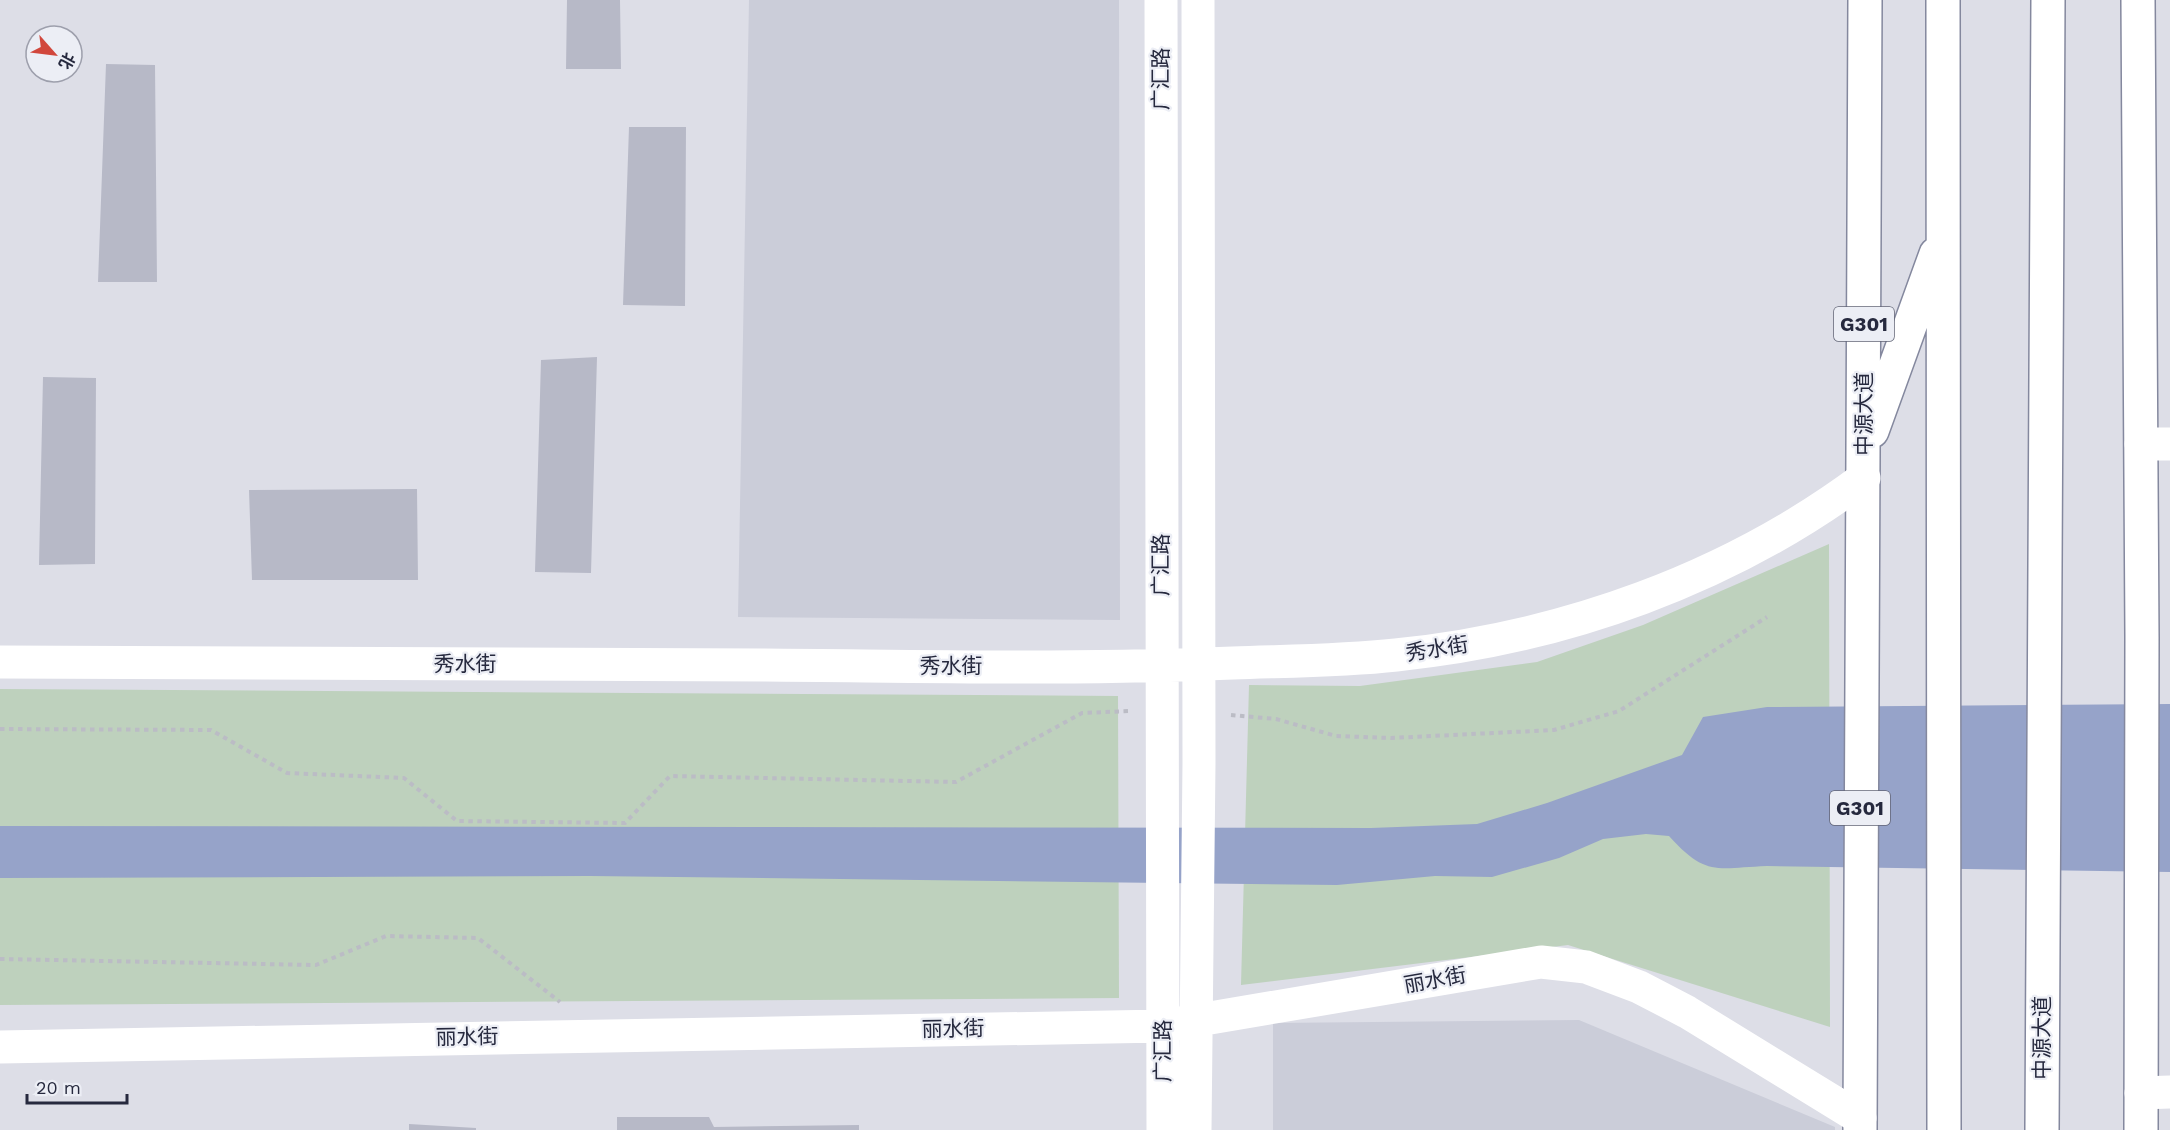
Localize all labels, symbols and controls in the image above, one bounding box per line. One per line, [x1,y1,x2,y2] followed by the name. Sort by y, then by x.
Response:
[24,24,84,84] north arrow
[1148,48,1173,111] street label: 广汇路
[55,49,79,72] text: 北
[1834,307,1894,341] road number: G301
[1851,372,1876,456] street label: 中源大道
[1148,534,1173,597] street label: 广汇路
[1404,631,1470,666] street label: 秀水街
[434,651,497,676] street label: 秀水街
[920,653,983,678] street label: 秀水街
[1830,791,1890,825] road number: G301
[1402,962,1468,997] street label: 丽水街
[2029,996,2054,1080] street label: 中源大道
[921,1015,985,1042] street label: 丽水街
[1150,1020,1175,1083] street label: 广汇路
[435,1023,499,1050] street label: 丽水街
[27,1067,128,1105] scale bar
[36,1077,81,1098] text: 20 m

